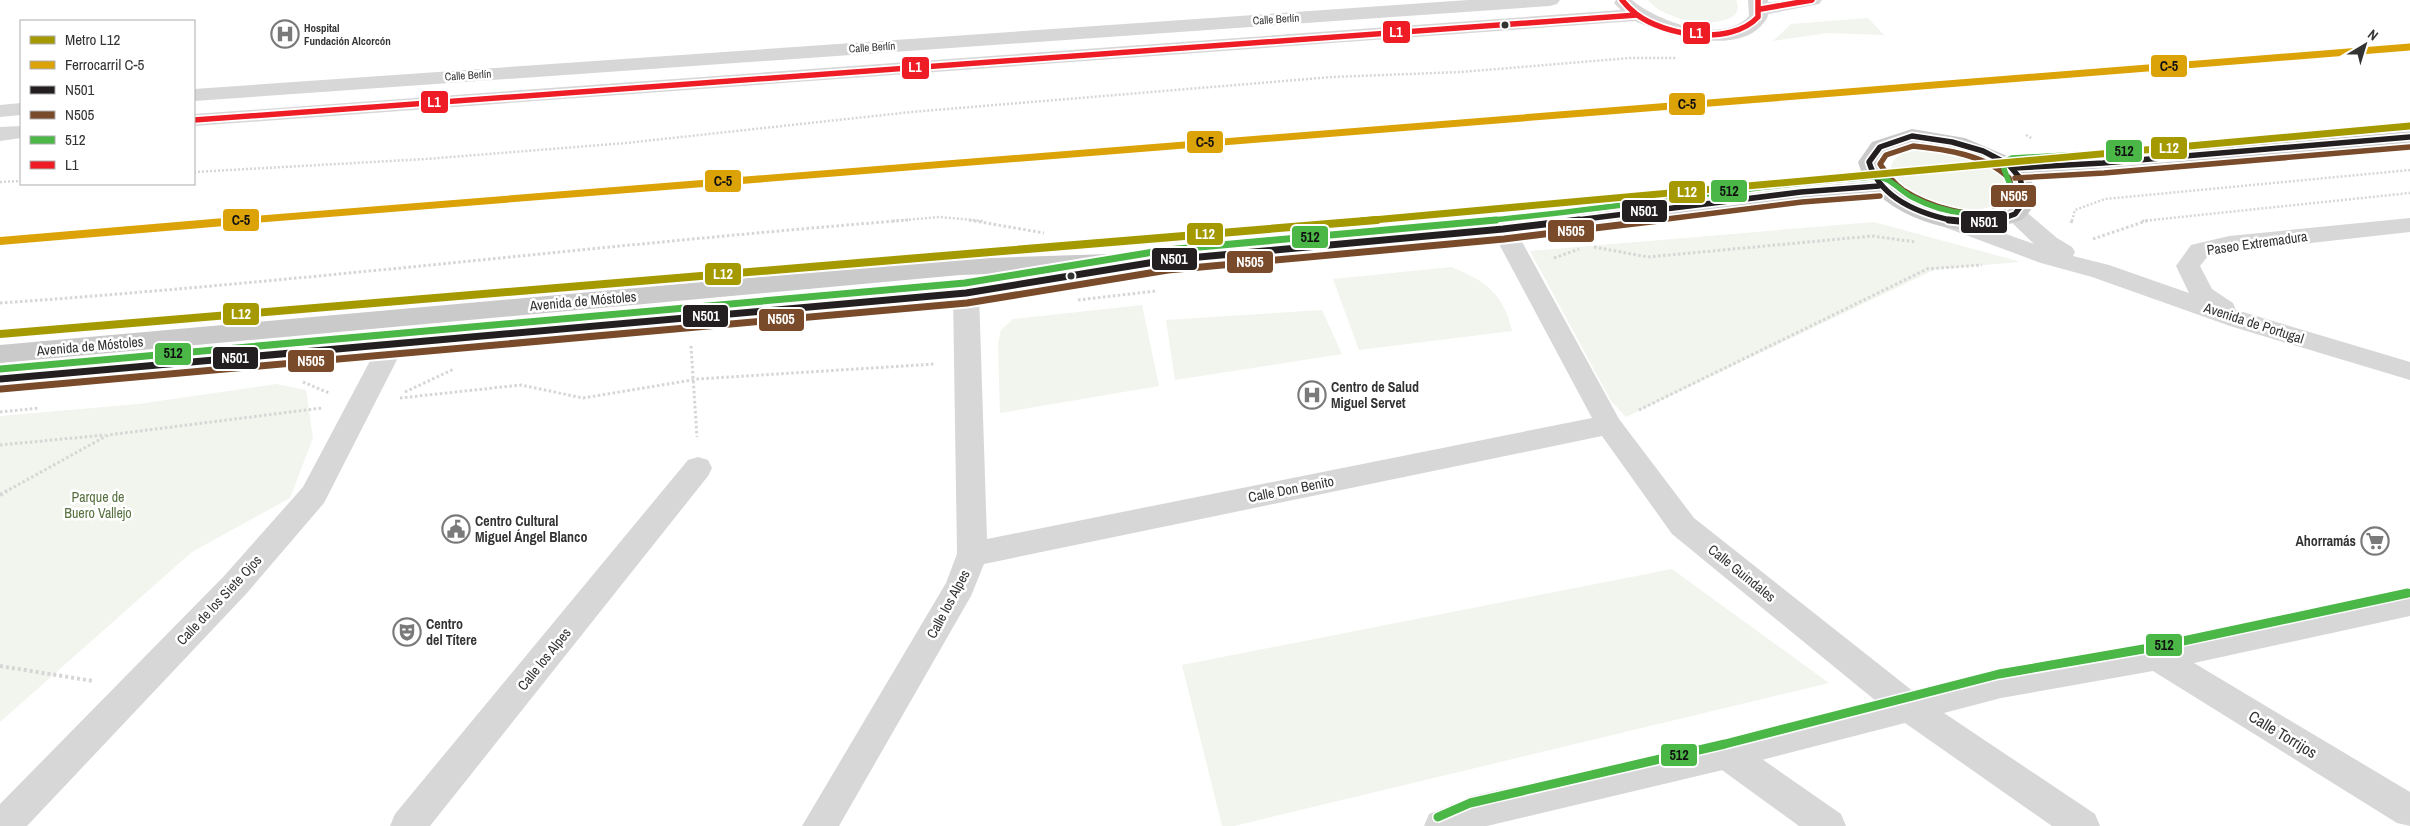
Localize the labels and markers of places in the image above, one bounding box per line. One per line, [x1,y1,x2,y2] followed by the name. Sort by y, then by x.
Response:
[270,19,300,49] hospital icon: Hospital Fundación Alcorcón
[1500,20,1510,30] unlabelled marker
[304,21,391,48] place label: Hospital Fundación Alcorcón
[1066,271,1076,281] unlabelled marker
[1331,378,1419,412] place label: Centro de Salud Miguel Servet
[1297,380,1327,410] hospital icon: Centro de Salud Miguel Servet
[475,512,588,546] place label: Centro Cultural Miguel Ángel Blanco
[441,514,471,544] public building icon: Centro Cultural Miguel Ángel Blanco
[2360,526,2390,556] supermarket icon: Ahorramás
[2295,532,2356,550] place label: Ahorramás
[426,615,477,649] place label: Centro del Títere
[392,617,422,647] theatre icon: Centro del Títere

